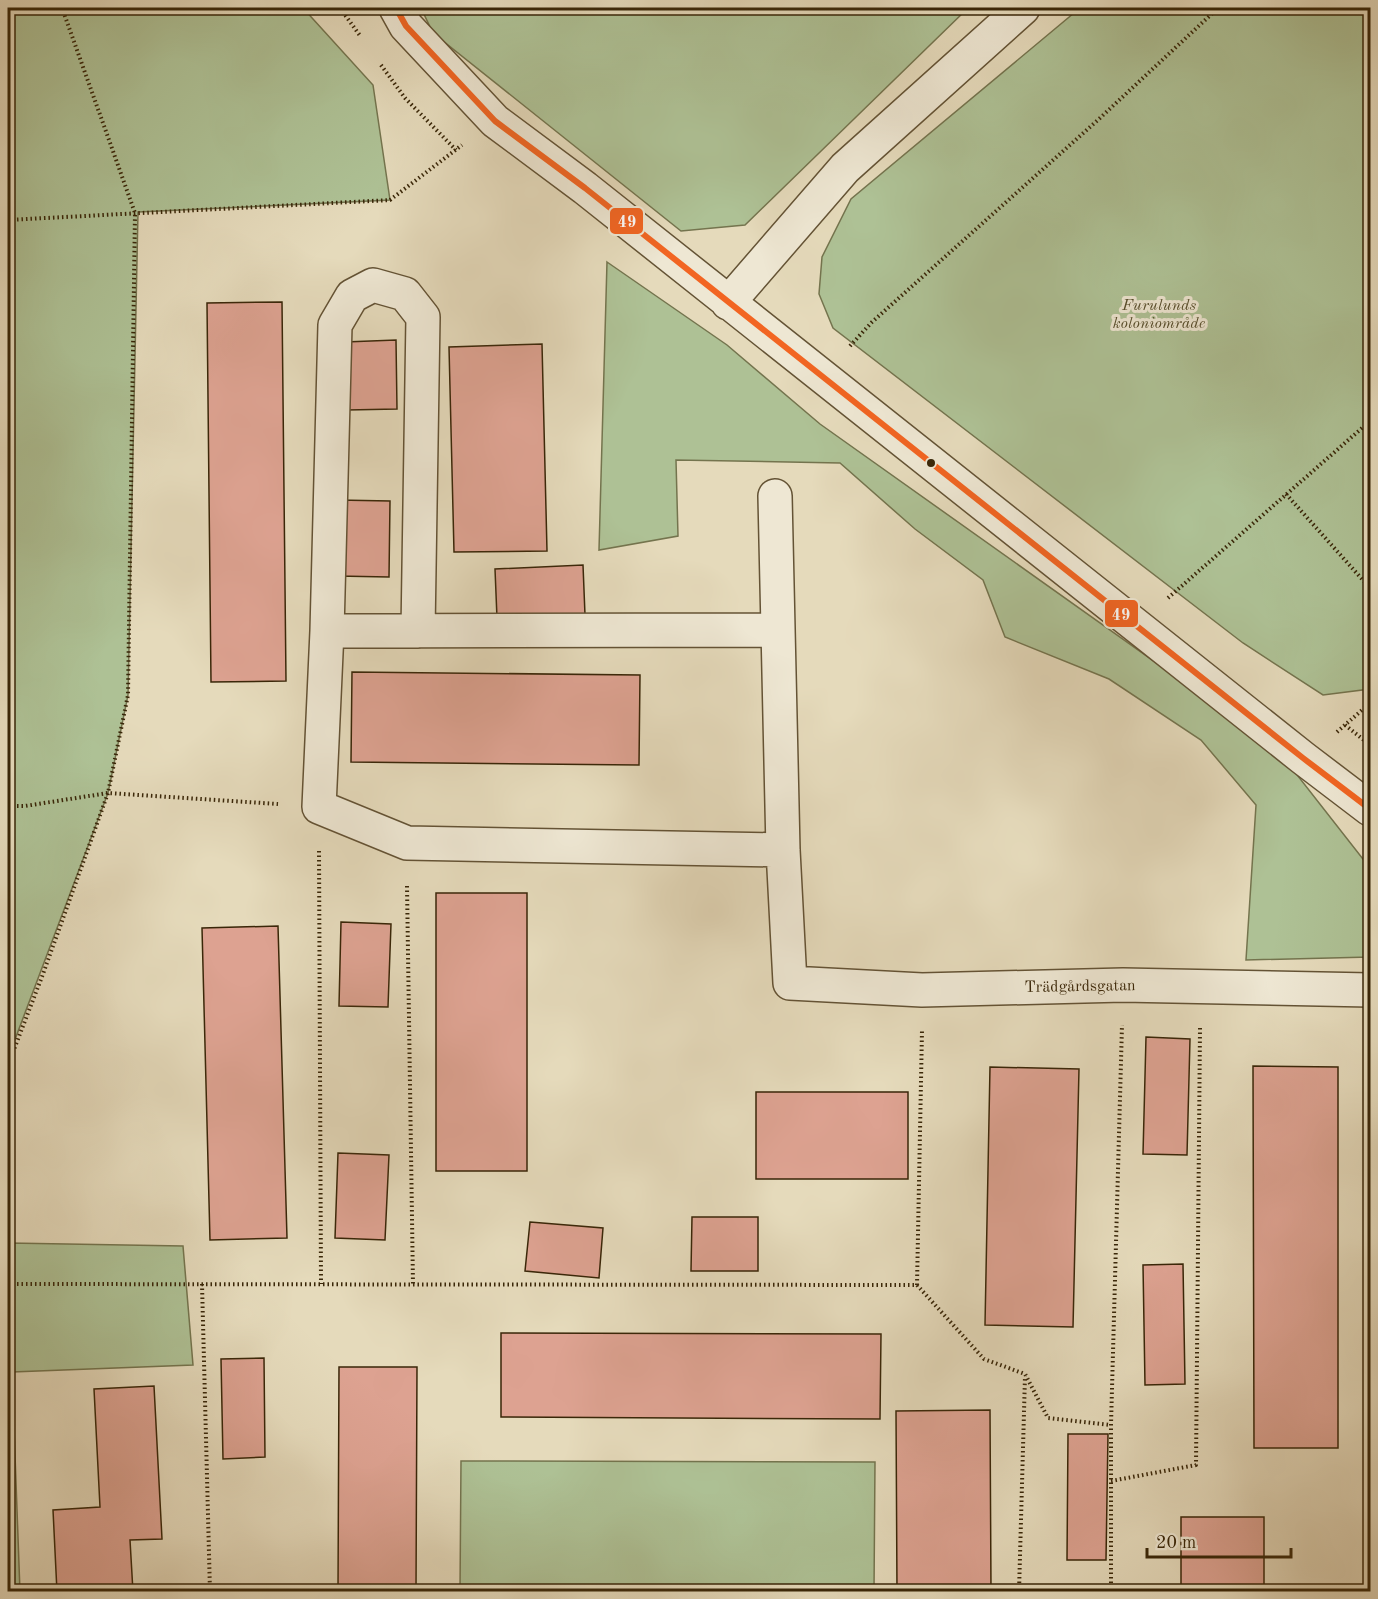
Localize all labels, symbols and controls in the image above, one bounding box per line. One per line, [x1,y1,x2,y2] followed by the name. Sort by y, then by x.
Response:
[609,207,644,235] line badge: 49
[618,215,636,231] text: 49
[1113,298,1206,332] park label: Furulunds koloniområde
[925,457,937,469] unlabelled marker
[1104,599,1139,628] line badge: 49
[1112,608,1130,624] text: 49
[1024,978,1136,996] street label: Trädgårdsgatan
[1147,1521,1291,1559] scale bar
[1156,1534,1196,1552] text: 20 m

